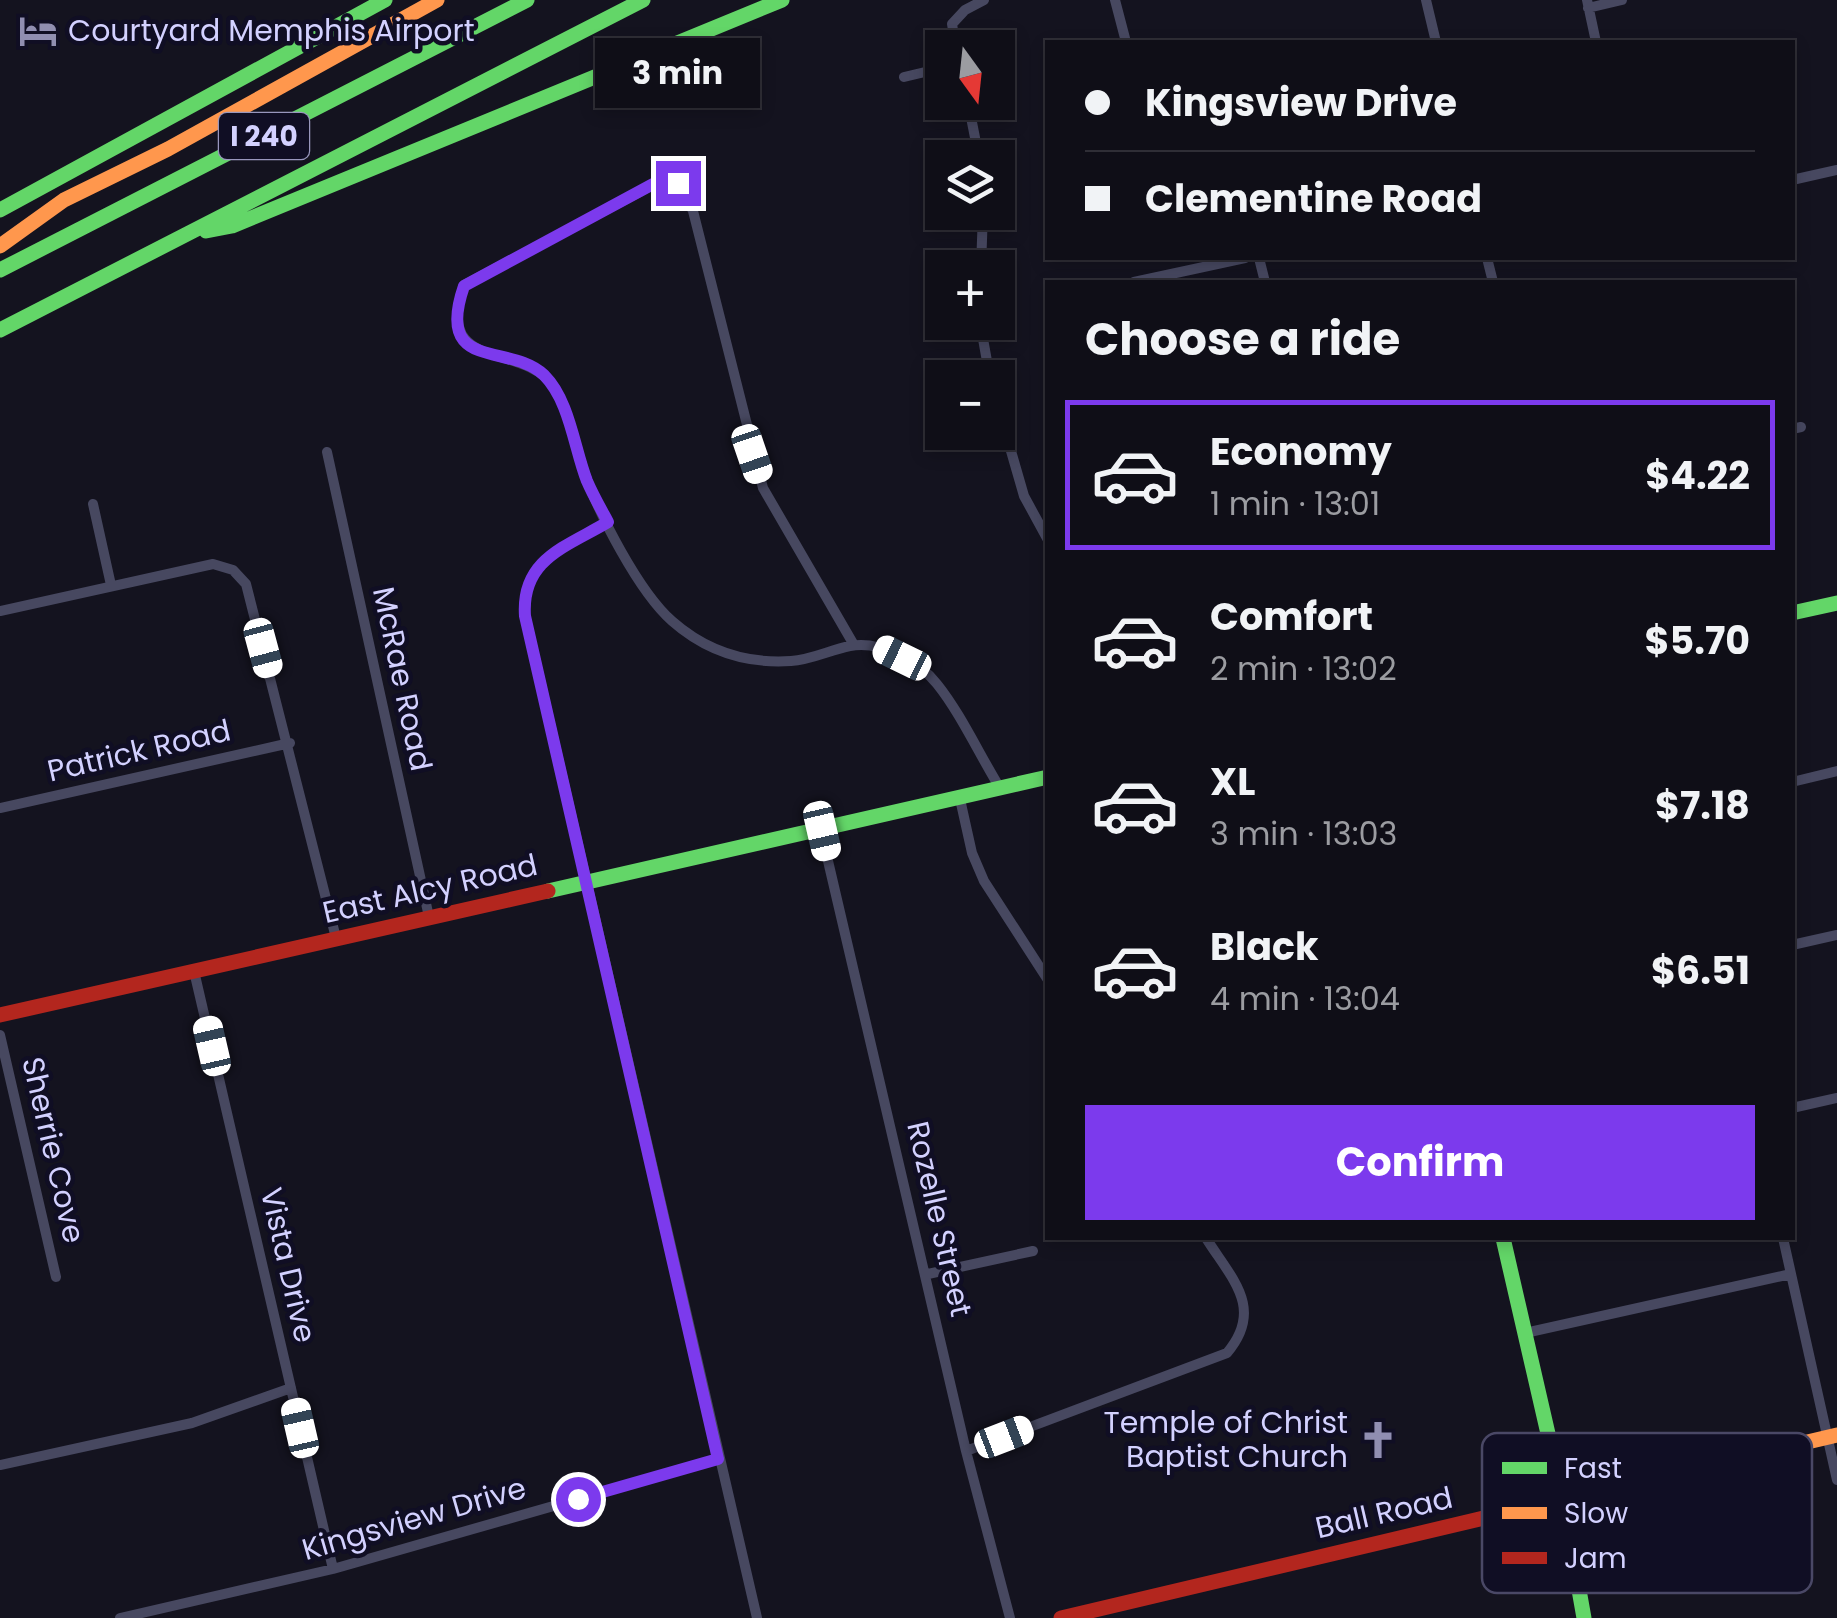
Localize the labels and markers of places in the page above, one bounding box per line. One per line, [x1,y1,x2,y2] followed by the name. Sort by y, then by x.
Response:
[68,9,475,52] place label: Courtyard Memphis Airport
[17,10,59,52] hotel icon: Courtyard Memphis Airport
[1103,1401,1348,1478] place label: Temple of Christ Baptist Church
[1357,1419,1399,1461] church icon: Temple of Christ Baptist Church

